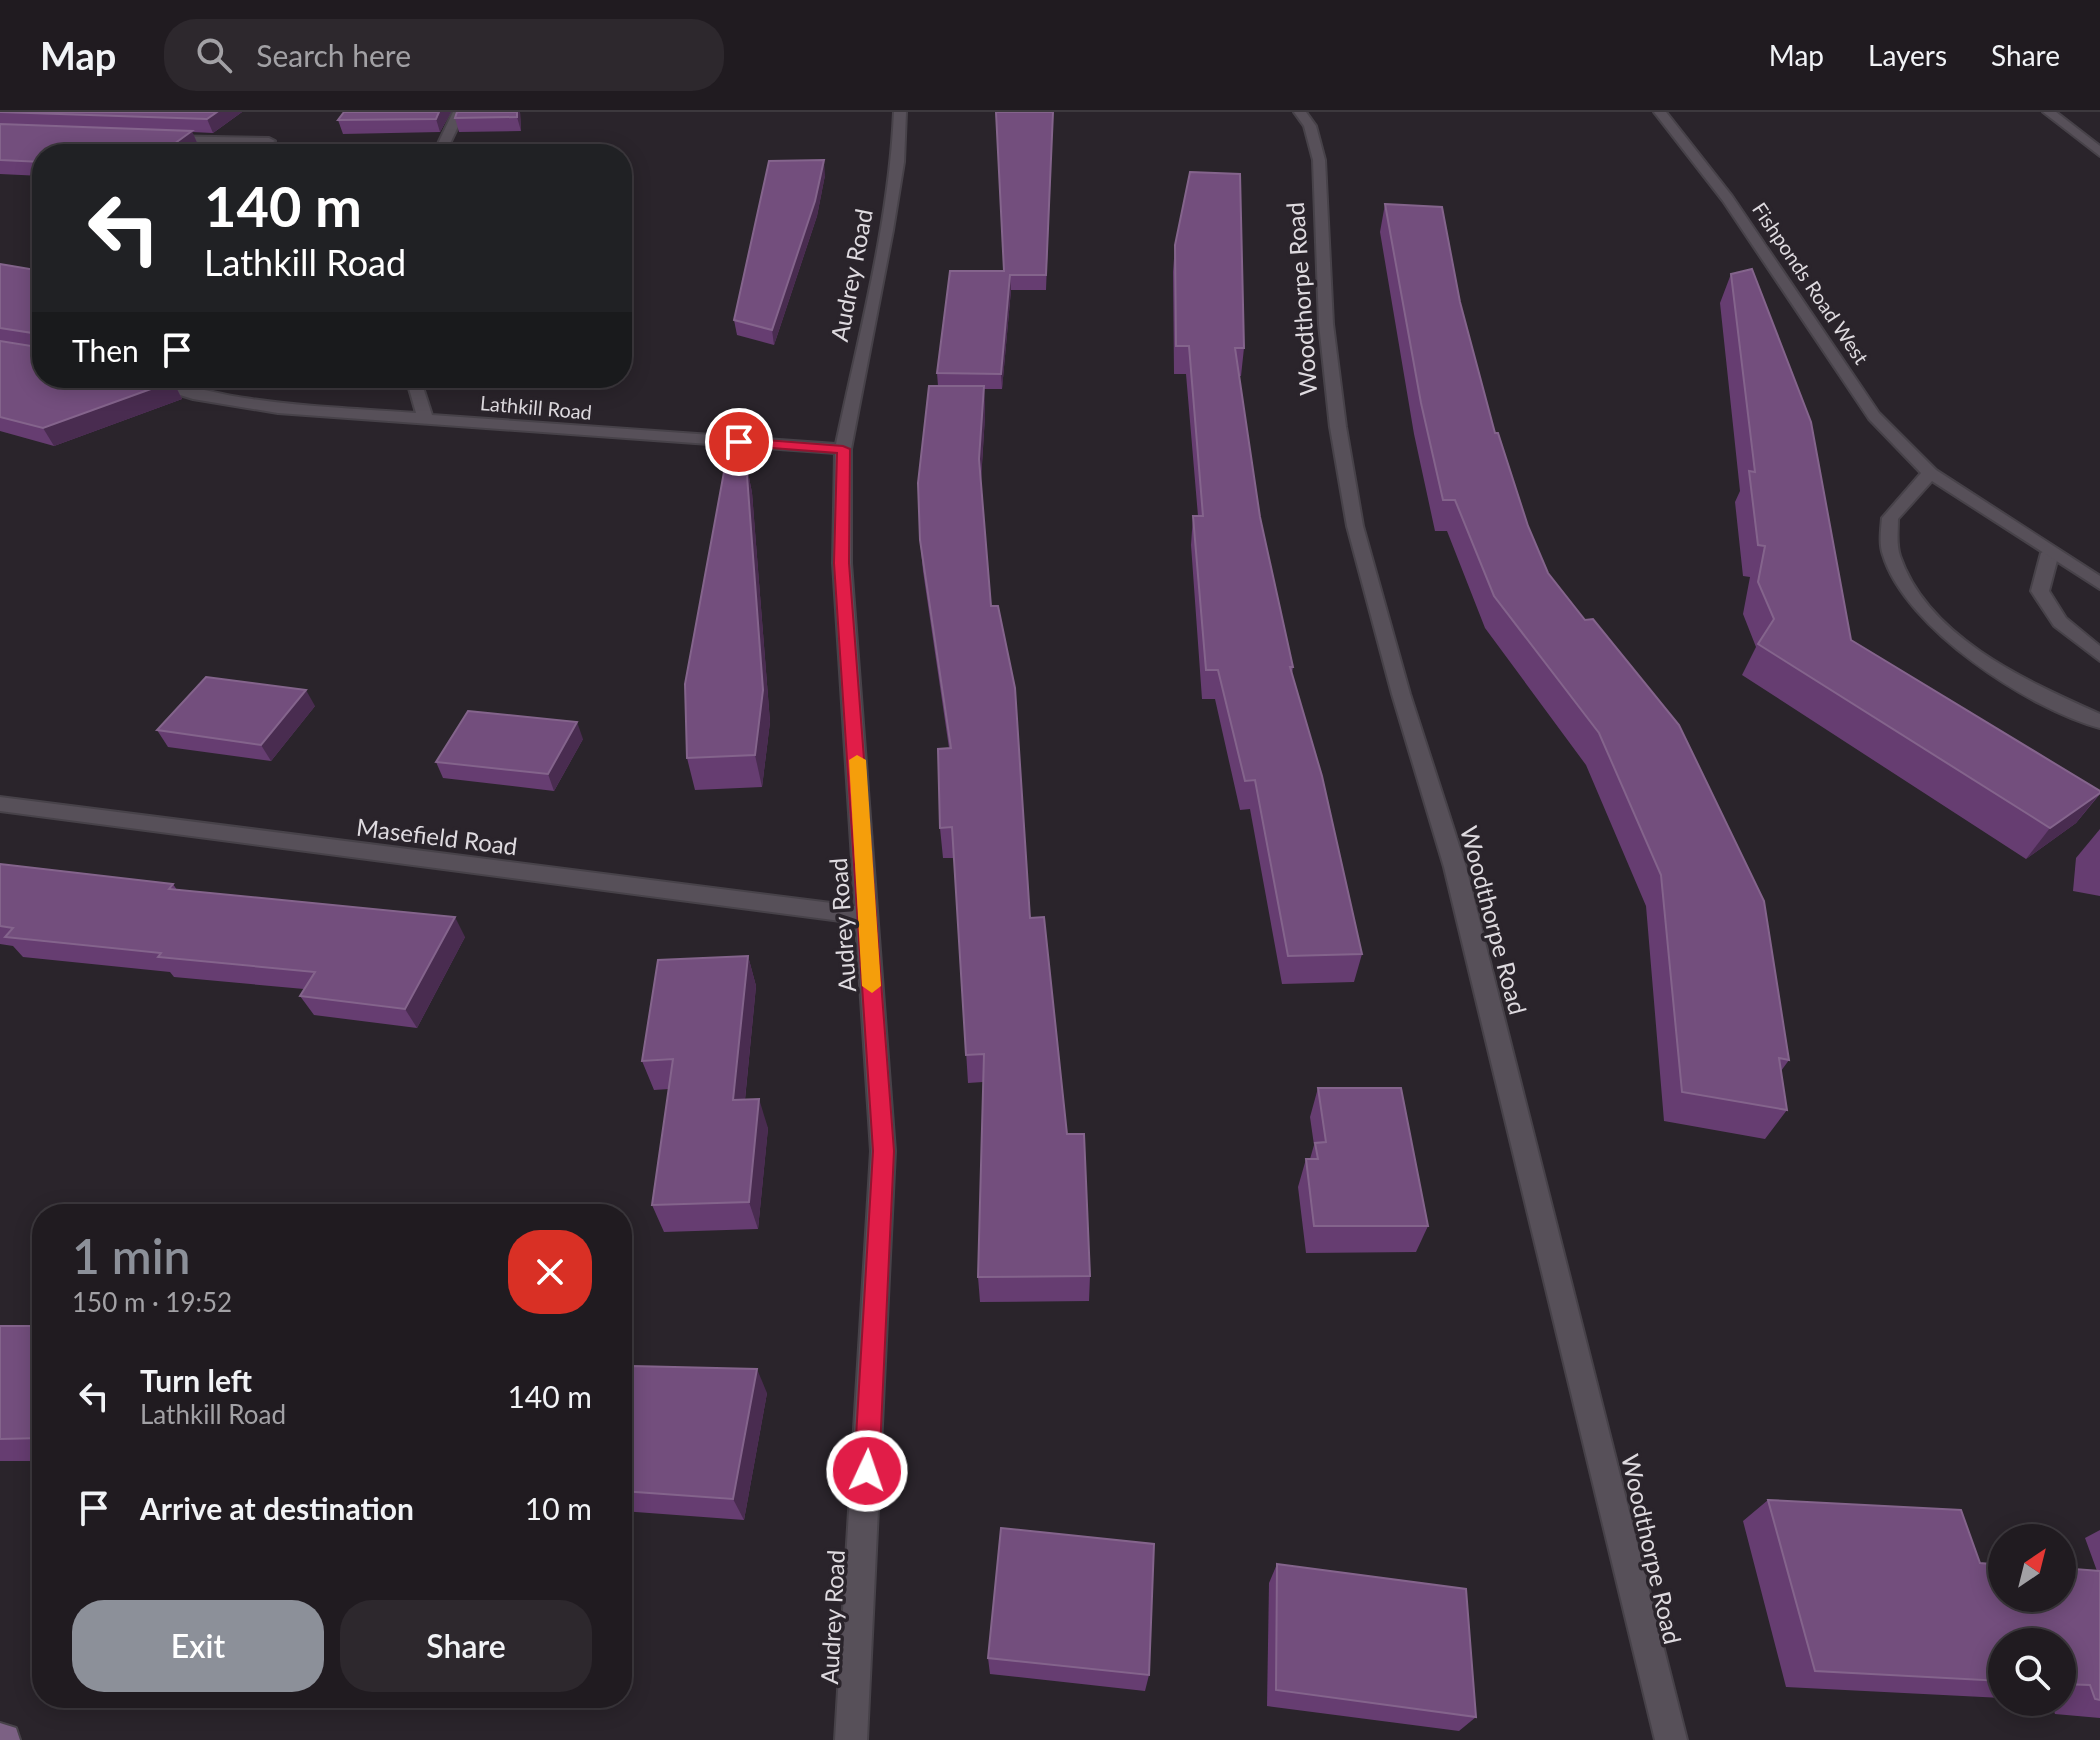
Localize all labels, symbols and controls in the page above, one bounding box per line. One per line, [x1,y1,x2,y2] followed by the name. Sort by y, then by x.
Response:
[164,19,724,91] search box
[40,32,116,78] text: Map
[192,33,236,77] icon: search
[256,37,411,73] text: Search here
[1769,38,1824,72] text: Map
[1868,38,1947,72] text: Layers
[1991,38,2060,72] text: Share
[204,172,362,239] text: 140 m
[72,176,176,280] icon: left
[1748,198,1874,368] street label: Fishponds Road West
[1280,201,1322,397] street label: Woodthorpe Road
[824,206,878,344] street label: Audrey Road
[204,240,406,284] text: Lathkill Road
[155,328,199,372] icon: arrive
[72,332,139,368] text: Then
[479,390,593,424] street label: Lathkill Road
[705,408,773,476] pin
[717,420,761,464] icon: arrive
[355,812,519,860] street label: Masefield Road
[1455,823,1533,1017] street label: Woodthorpe Road
[823,857,861,993] street label: Audrey Road
[72,1227,190,1284] text: 1 min
[508,1230,592,1314] button: close
[72,1286,232,1318] text: 150 m · 19:52
[140,1362,252,1398] text: Turn left
[72,1374,116,1418] icon: left
[507,1378,592,1414] text: 140 m
[140,1398,286,1430] text: Lathkill Road
[825,1429,909,1513] position arrow
[1616,1451,1688,1647] street label: Woodthorpe Road
[72,1486,116,1530] icon: arrive
[140,1490,414,1526] text: Arrive at destination
[525,1490,592,1526] text: 10 m
[1988,1524,2076,1612] north arrow
[1988,1524,2076,1716] map controls
[814,1549,850,1685] street label: Audrey Road
[72,1600,324,1692] button: Exit
[340,1600,592,1692] button: Share
[1988,1628,2076,1716] button: search

